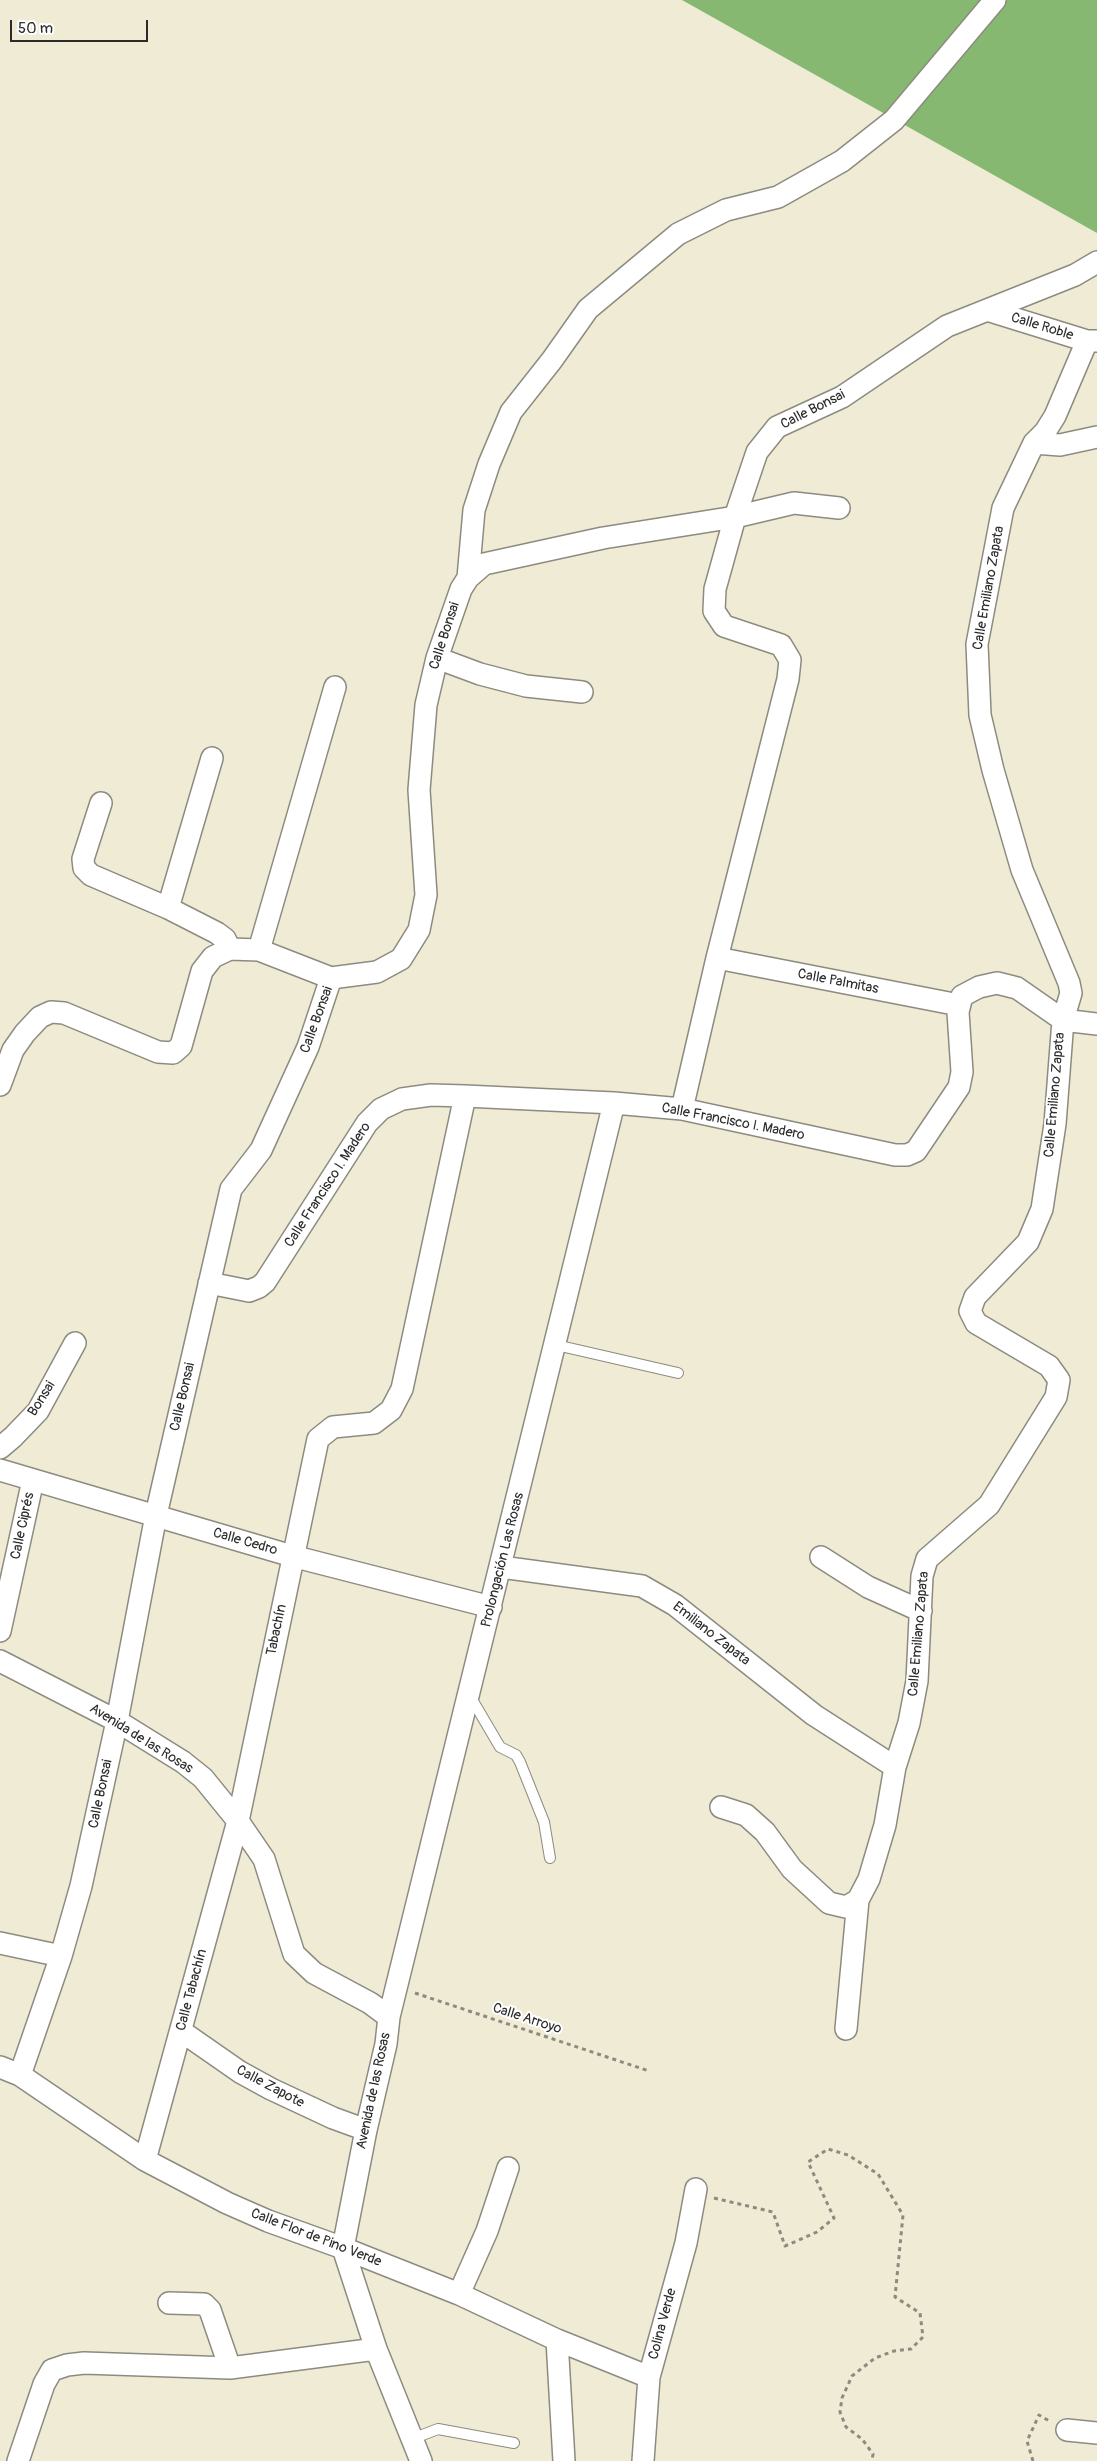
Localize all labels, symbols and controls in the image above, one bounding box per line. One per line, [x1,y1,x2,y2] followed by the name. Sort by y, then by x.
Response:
[12,10,150,42] scale bar
[18,19,53,38] text: 50 m
[1009,310,1075,344] street label: Calle Roble
[778,387,848,433] street label: Calle Bonsai
[970,525,1008,651] street label: Calle Emiliano Zapata
[426,600,464,672] street label: Calle Bonsai
[796,966,880,998] street label: Calle Palmitas
[297,984,337,1056] street label: Calle Bonsai
[1041,1032,1069,1158] street label: Calle Emiliano Zapata
[660,1100,806,1144] street label: Calle Francisco I. Madero
[281,1119,375,1251] street label: Calle Francisco I. Madero
[167,1361,199,1433] street label: Calle Bonsai
[25,1378,59,1420] street label: Bonsai
[8,1491,38,1561] street label: Calle Ciprés
[478,1491,528,1629] street label: Prolongación Las Rosas
[211,1525,279,1559] street label: Calle Cedro
[905,1571,933,1697] street label: Calle Emiliano Zapata
[669,1599,753,1669] street label: Emiliano Zapata
[263,1603,291,1657] street label: Tabachín
[86,1700,196,1778] street label: Avenida de las Rosas
[86,1758,116,1830] street label: Calle Bonsai
[173,1947,211,2033] street label: Calle Tabachín
[490,2000,564,2038] street label: Calle Arroyo
[353,2031,395,2151] street label: Avenida de las Rosas
[233,2062,307,2112] street label: Calle Zapote
[248,2205,384,2271] street label: Calle Flor de Pino Verde
[645,2286,681,2362] street label: Colina Verde

